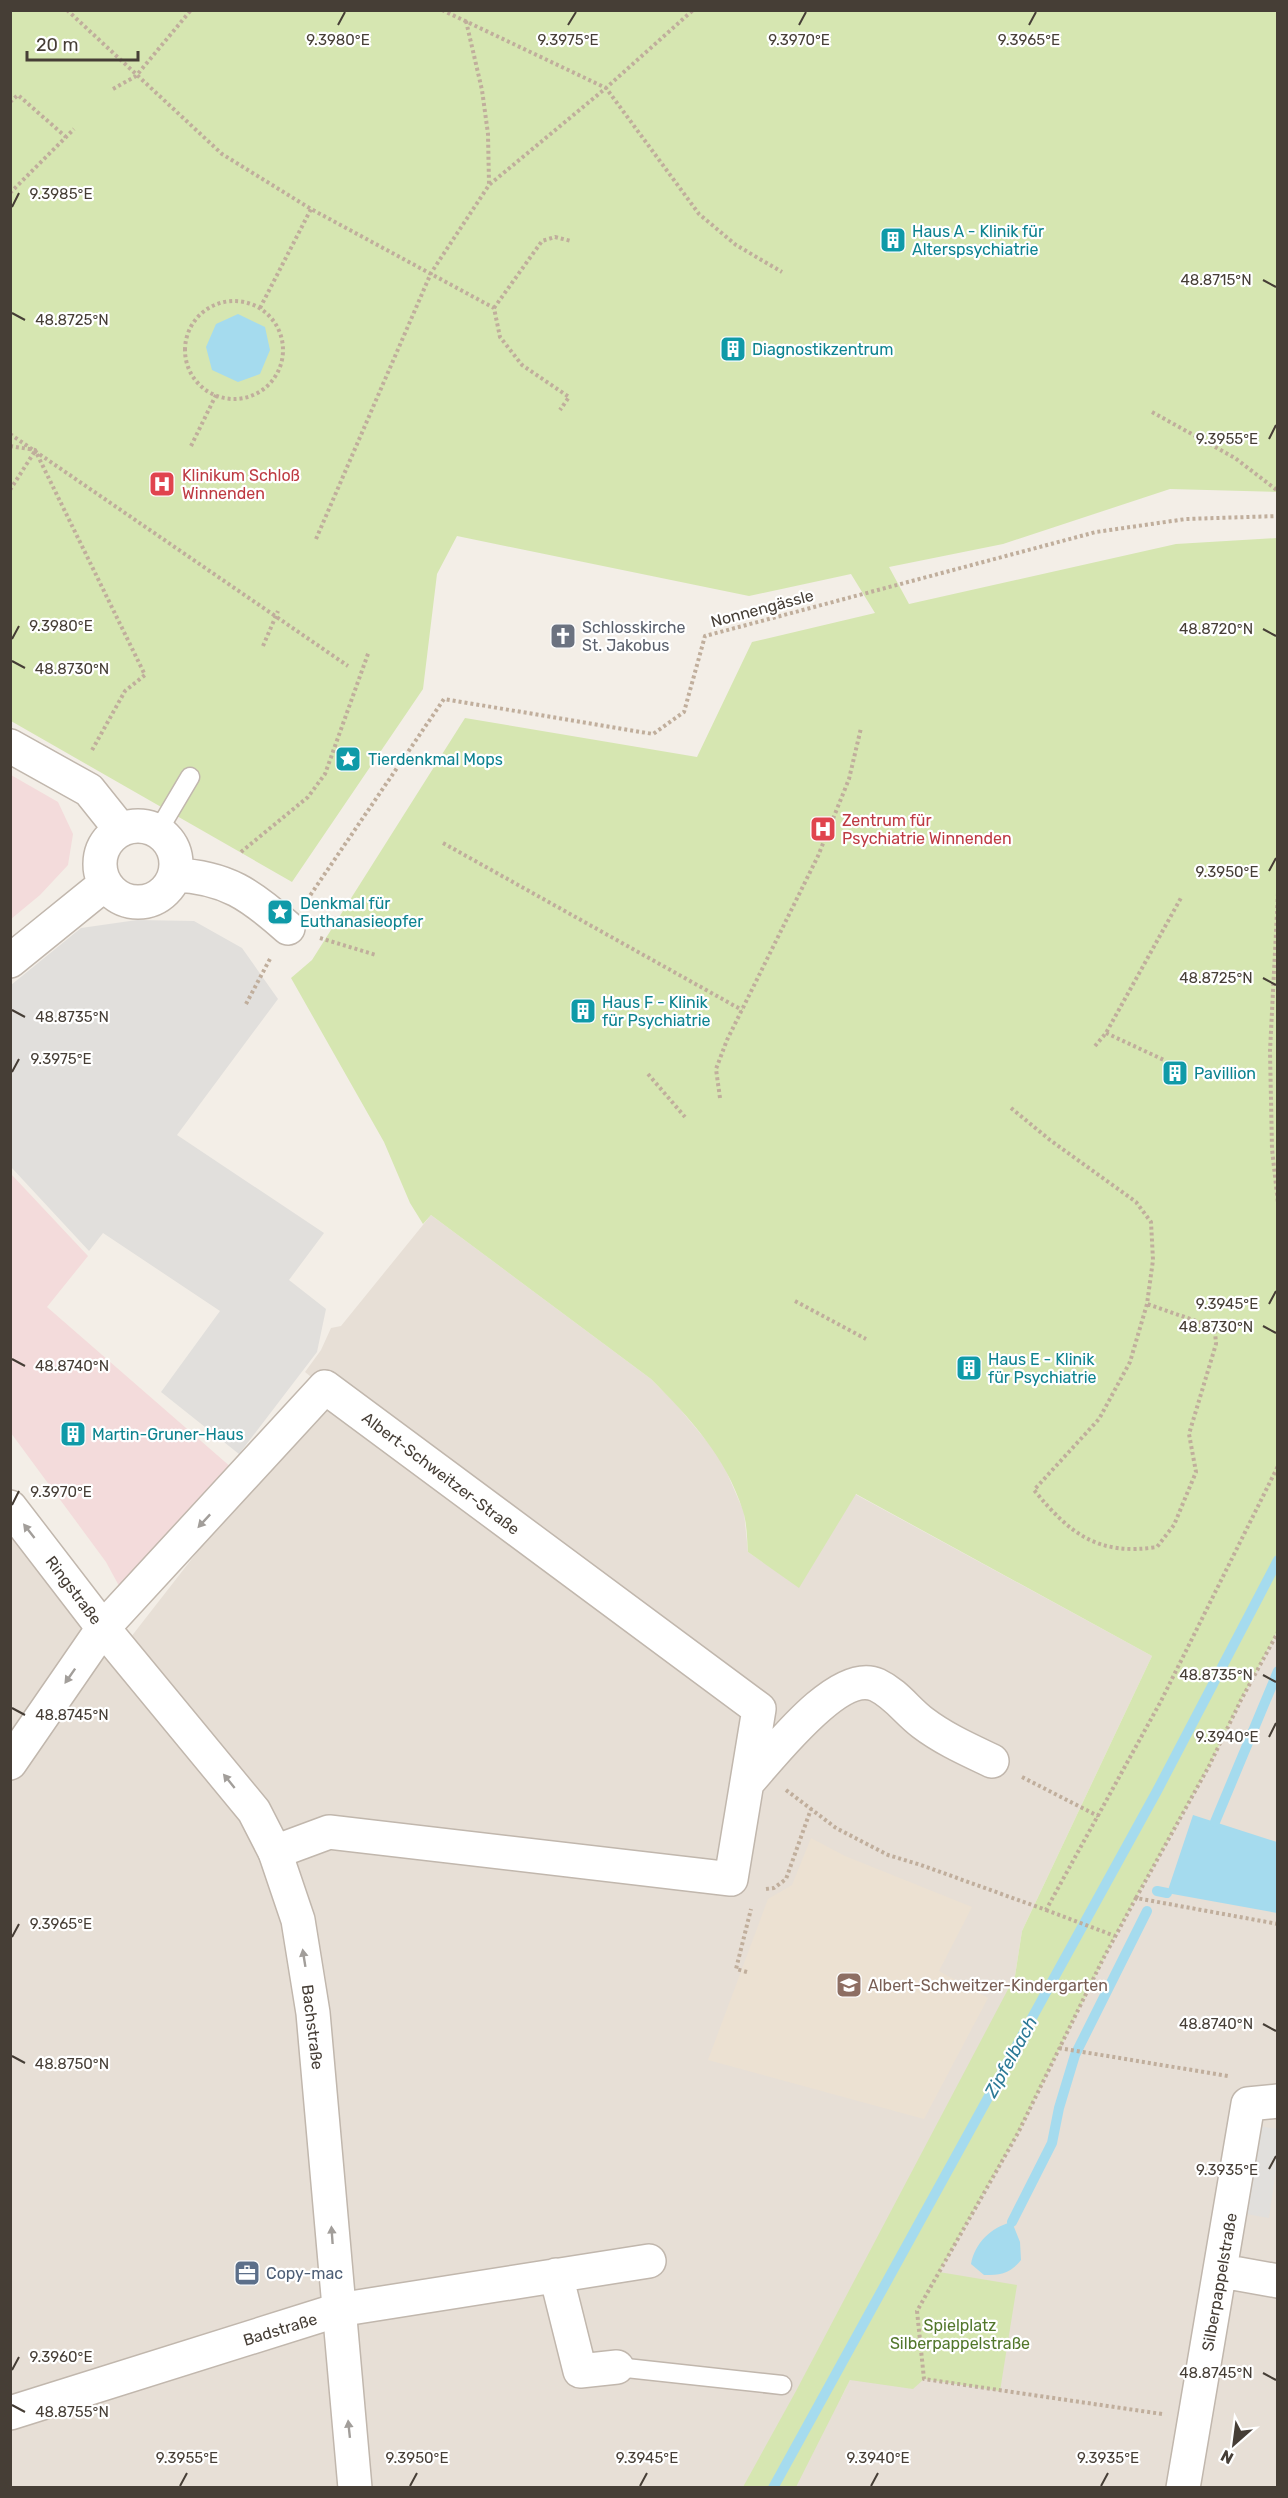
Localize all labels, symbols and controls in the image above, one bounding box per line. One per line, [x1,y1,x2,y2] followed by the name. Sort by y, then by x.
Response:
[27,24,138,62] scale bar
[306,31,370,49] text: 9.3980°E
[537,31,599,49] text: 9.3975°E
[768,31,830,49] text: 9.3970°E
[998,31,1060,49] text: 9.3965°E
[36,34,78,56] text: 20 m
[30,185,92,203] text: 9.3985°E
[912,222,1044,259] place label: Haus A - Klinik für Alterspsychiatrie
[878,225,908,255] building icon: Haus A - Klinik für Alterspsychiatrie
[1180,271,1252,289] text: 48.8715°N
[35,311,109,329] text: 48.8725°N
[718,334,748,364] building icon: Diagnostikzentrum
[752,340,893,359] place label: Diagnostikzentrum
[1196,430,1258,448] text: 9.3955°E
[182,466,300,503] place label: Klinikum Schloß Winnenden
[147,469,177,499] hospital icon: Klinikum Schloß Winnenden
[709,586,816,631] street label: Nonnengässle
[29,617,93,635] text: 9.3980°E
[582,618,686,655] place label: Schlosskirche St. Jakobus
[1179,620,1253,638] text: 48.8720°N
[548,621,578,651] church icon: Schlosskirche St. Jakobus
[35,660,109,678] text: 48.8730°N
[333,744,363,774] place icon: Tierdenkmal Mops
[368,750,503,769] place label: Tierdenkmal Mops
[842,811,1012,848] place label: Zentrum für Psychiatrie Winnenden
[808,814,838,844] hospital icon: Zentrum für Psychiatrie Winnenden
[1196,863,1258,881] text: 9.3950°E
[300,894,423,931] place label: Denkmal für Euthanasieopfer
[265,897,295,927] place icon: Denkmal für Euthanasieopfer
[1179,969,1253,987] text: 48.8725°N
[602,993,711,1030] place label: Haus F - Klinik für Psychiatrie
[568,996,598,1026] building icon: Haus F - Klinik für Psychiatrie
[35,1008,109,1026] text: 48.8735°N
[30,1050,92,1068] text: 9.3975°E
[1160,1058,1190,1088] building icon: Pavillion
[1194,1064,1256,1083] place label: Pavillion
[1196,1295,1258,1313] text: 9.3945°E
[1179,1318,1253,1336] text: 48.8730°N
[988,1350,1097,1387] place label: Haus E - Klinik für Psychiatrie
[954,1353,984,1383] building icon: Haus E - Klinik für Psychiatrie
[35,1357,109,1375] text: 48.8740°N
[358,1408,523,1539] street label: Albert-Schweitzer-Straße
[58,1419,88,1449] building icon: Martin-Gruner-Haus
[92,1425,244,1444] place label: Martin-Gruner-Haus
[30,1483,92,1501] text: 9.3970°E
[197,1513,211,1528] one-way arrow
[24,1524,36,1539] one-way arrow
[42,1552,106,1628] street label: Ringstraße
[1179,1666,1253,1684] text: 48.8735°N
[65,1668,76,1684] one-way arrow
[35,1706,109,1724] text: 48.8745°N
[1195,1728,1259,1746] text: 9.3940°E
[223,1773,236,1789] one-way arrow
[30,1915,92,1933] text: 9.3965°E
[299,1948,308,1967] one-way arrow
[834,1970,864,2000] school or university icon: Albert-Schweitzer-Kindergarten
[868,1976,1108,1995] place label: Albert-Schweitzer-Kindergarten
[298,1983,327,2071] street label: Bachstraße
[979,2013,1042,2102] water label: Zipfelbach
[1179,2015,1253,2033] text: 48.8740°N
[35,2055,109,2073] text: 48.8750°N
[1196,2161,1258,2179] text: 9.3935°E
[1198,2211,1241,2353] street label: Silberpappelstraße
[327,2226,337,2245] one-way arrow
[232,2258,262,2288] office icon: Copy-mac
[266,2264,343,2283] place label: Copy-mac
[241,2309,320,2350] street label: Badstraße
[890,2316,1030,2353] park label: Spielplatz Silberpappelstraße
[30,2348,92,2366] text: 9.3960°E
[1179,2364,1253,2382] text: 48.8745°N
[35,2403,109,2421] text: 48.8755°N
[1204,2414,1264,2474] north arrow
[344,2420,354,2439] one-way arrow
[1218,2446,1237,2468] text: N
[156,2449,218,2467] text: 9.3955°E
[386,2449,448,2467] text: 9.3950°E
[616,2449,678,2467] text: 9.3945°E
[846,2449,910,2467] text: 9.3940°E
[1077,2449,1139,2467] text: 9.3935°E

